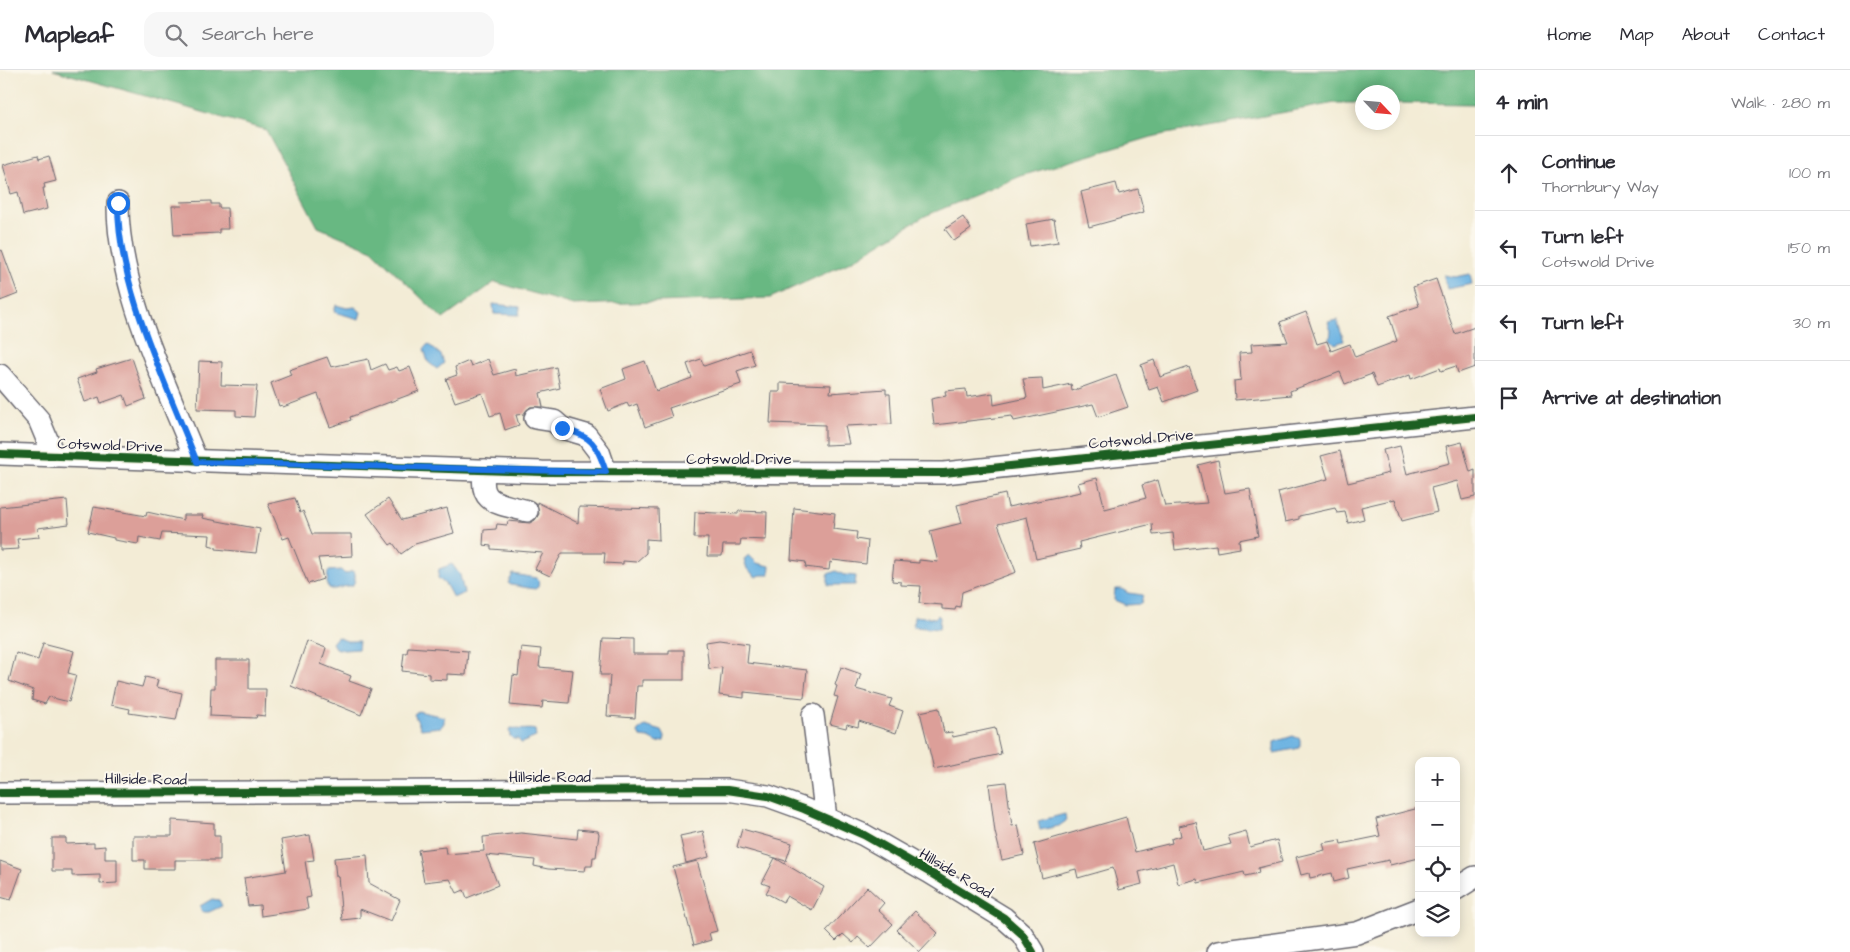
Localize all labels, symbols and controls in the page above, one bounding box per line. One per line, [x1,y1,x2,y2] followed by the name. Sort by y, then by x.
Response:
[144,12,494,57] search box
[25,18,114,52] text: Mapleaf
[162,21,190,49] icon: search
[202,21,314,48] text: Search here
[1547,22,1592,47] text: Home
[1620,22,1654,47] text: Map
[1682,22,1730,47] text: About
[1758,22,1825,47] text: Contact
[1355,85,1400,130] north arrow
[1495,88,1548,117] text: 4 min
[1731,92,1830,114] text: Walk · 280 m
[1542,149,1616,176] text: Continue
[1495,159,1523,187] icon: ahead
[1789,162,1830,184] text: 100 m
[1542,176,1659,198] text: Thornbury Way
[107,192,130,215] route start
[1542,224,1623,251] text: Turn left
[1495,234,1523,262] icon: left
[1788,237,1830,259] text: 150 m
[1542,251,1654,273] text: Cotswold Drive
[1495,309,1523,337] icon: left
[1542,310,1623,337] text: Turn left
[1793,312,1830,334] text: 30 m
[1495,384,1523,412] icon: arrive
[1542,385,1721,412] text: Arrive at destination
[551,417,574,440] route end
[1088,424,1194,455] street label: Cotswold Drive
[57,433,163,458] street label: Cotswold Drive
[686,449,792,470] street label: Cotswold Drive
[1415,757,1460,937] map controls
[1415,757,1460,802] button: +
[509,767,591,788] street label: Hillside Road
[105,768,188,791] street label: Hillside Road
[1415,802,1460,847] button: −
[915,843,997,904] street label: Hillside Road
[1415,847,1460,892] button: locate
[1415,892,1460,937] button: layers

